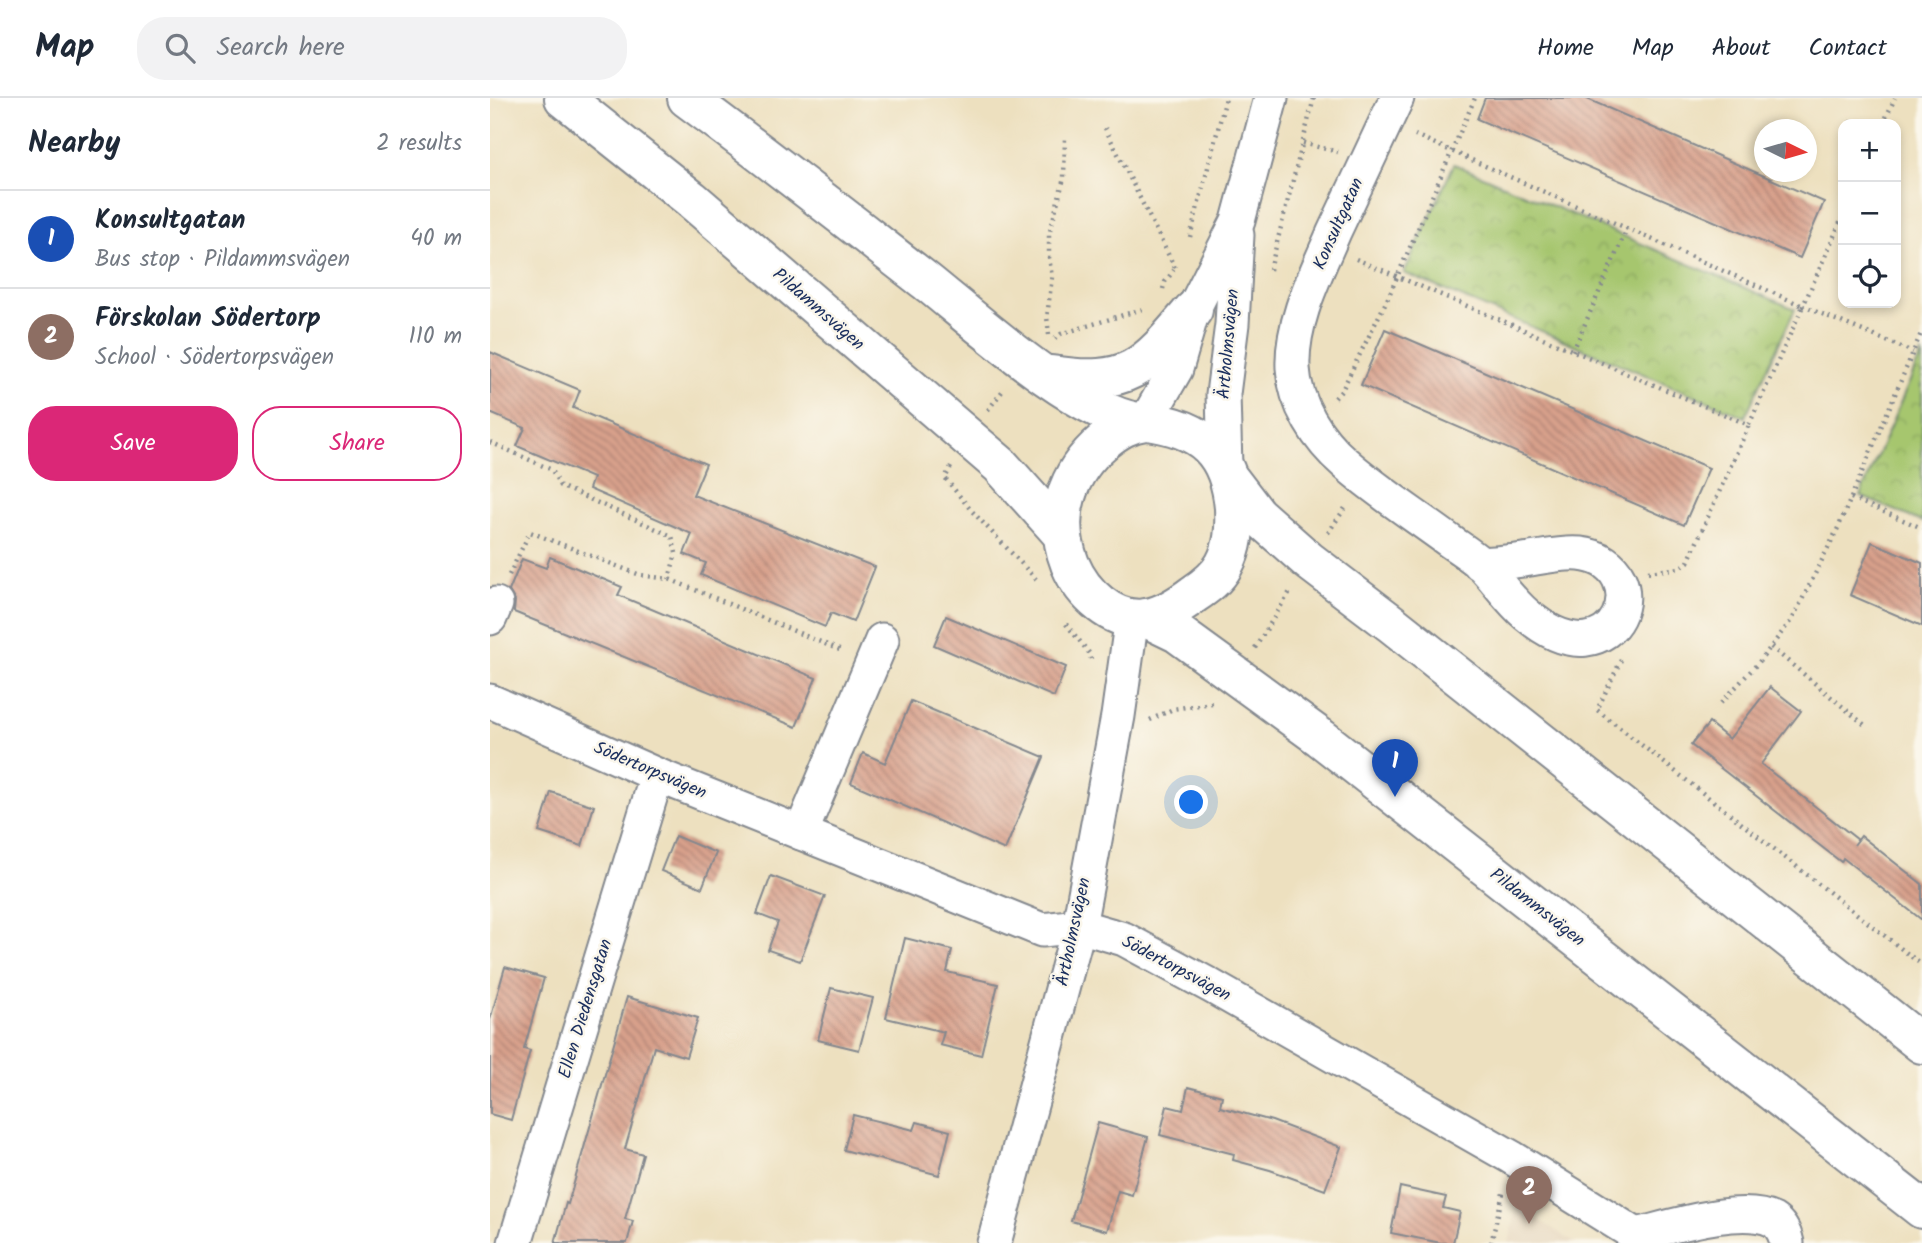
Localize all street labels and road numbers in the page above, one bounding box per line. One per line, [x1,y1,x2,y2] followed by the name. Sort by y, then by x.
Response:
[1306,173,1372,275] street label: Konsultgatan
[765,261,871,359] street label: Pildammsvägen
[1210,288,1248,400] street label: Ärtholmsvägen
[589,734,711,808] street label: Södertorpsvägen
[1483,861,1591,955] street label: Pildammsvägen
[1048,875,1100,989] street label: Ärtholmsvägen
[1116,928,1236,1010] street label: Södertorpsvägen
[551,936,621,1082] street label: Ellen Diedensgatan

